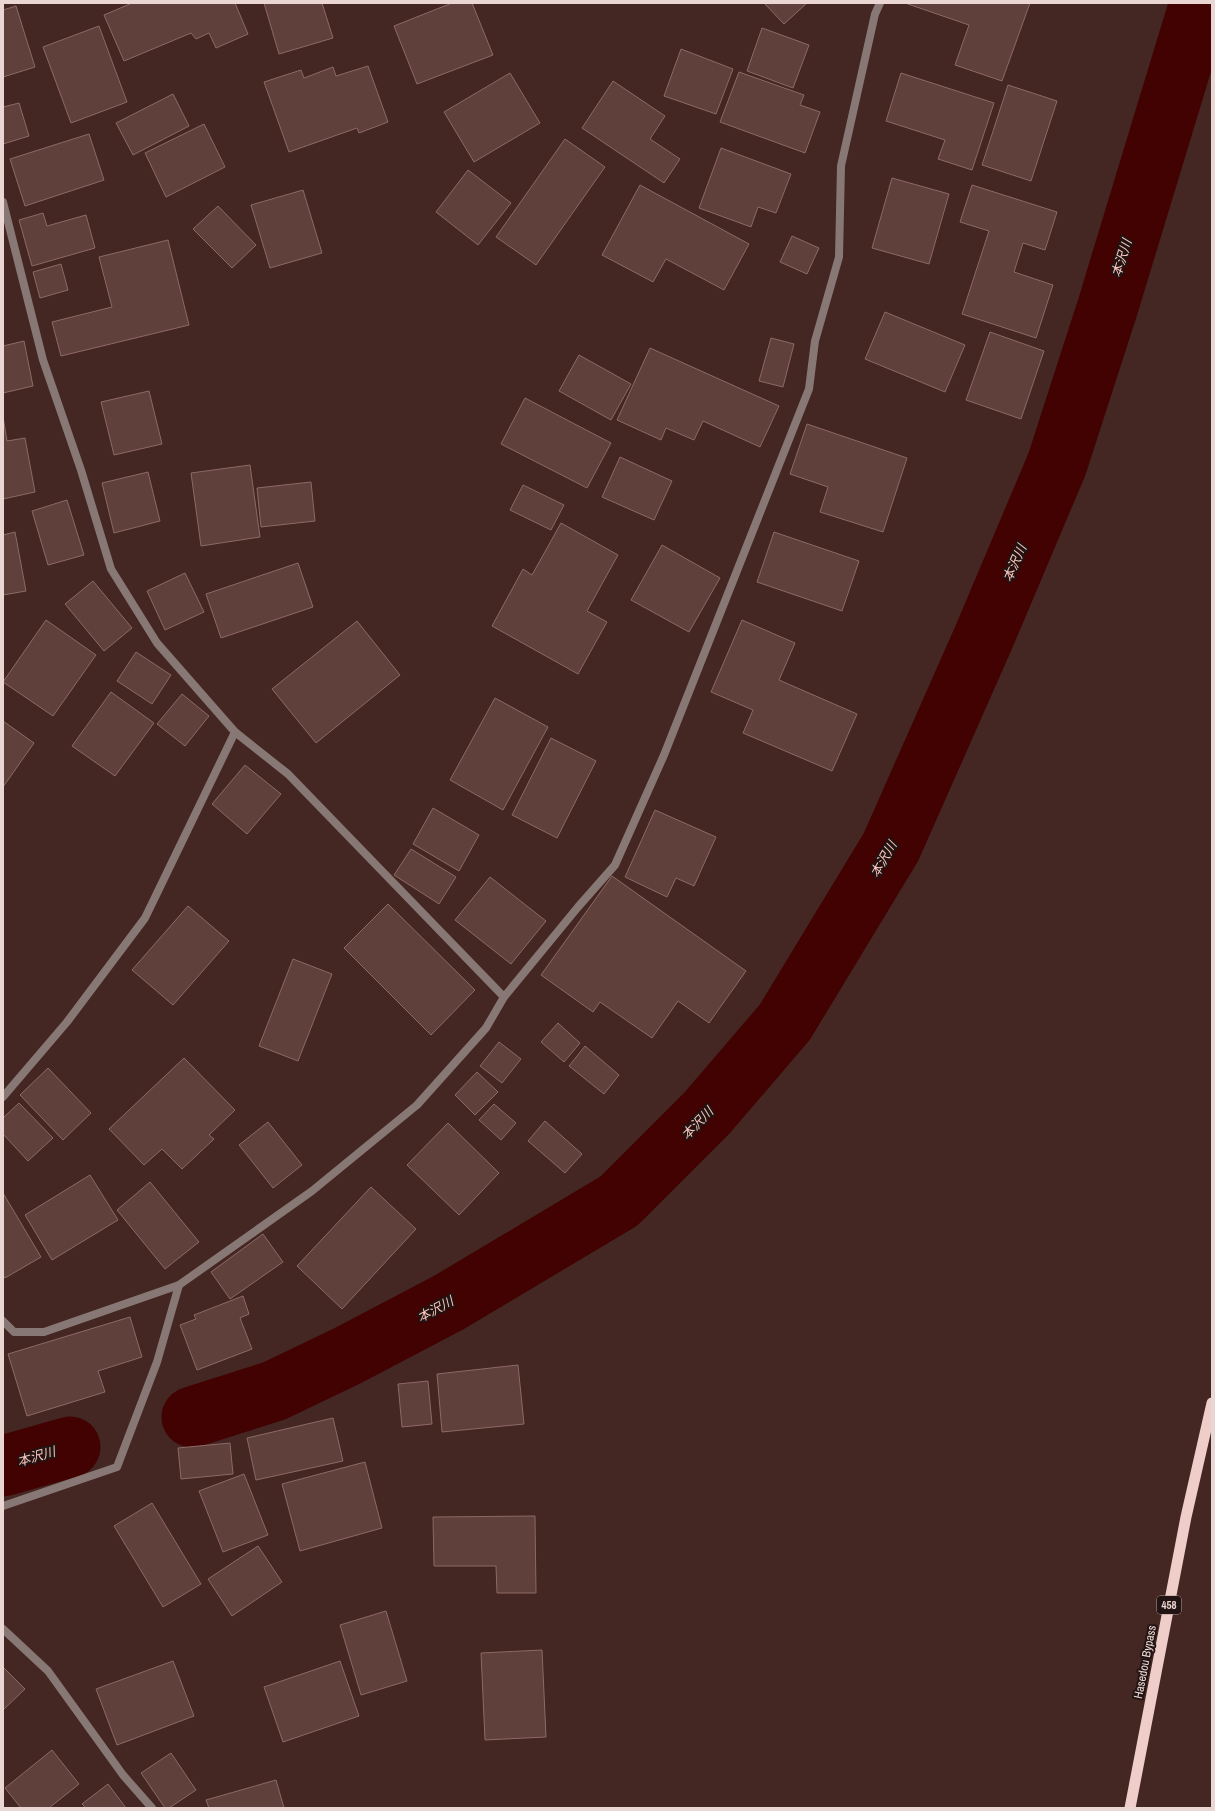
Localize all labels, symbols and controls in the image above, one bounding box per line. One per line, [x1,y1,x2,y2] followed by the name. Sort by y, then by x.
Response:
[1108,235,1136,279] water label: 本沢川
[999,540,1031,584] water label: 本沢川
[866,836,902,880] water label: 本沢川
[678,1102,718,1143] water label: 本沢川
[414,1292,458,1326] water label: 本沢川
[15,1442,59,1470] water label: 本沢川
[1157,1596,1181,1614] road number: 458
[1130,1624,1160,1700] street label: Hasedou Bypass

